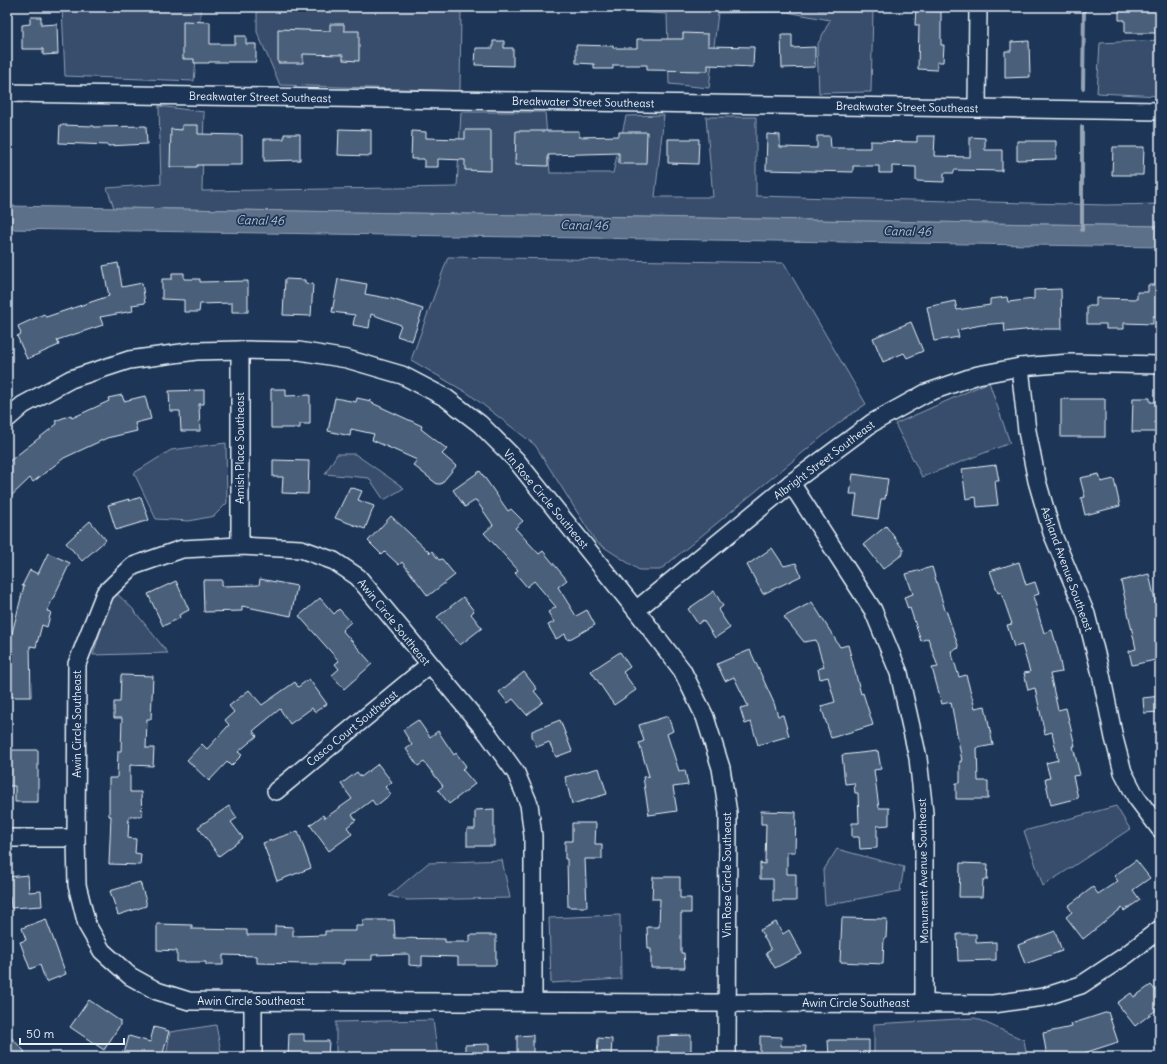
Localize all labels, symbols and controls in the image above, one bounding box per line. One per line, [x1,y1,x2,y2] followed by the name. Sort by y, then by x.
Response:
[189,89,332,105] street label: Breakwater Street Southeast
[512,94,655,110] street label: Breakwater Street Southeast
[836,99,979,115] street label: Breakwater Street Southeast
[236,212,285,228] water label: Canal 46
[560,217,609,233] water label: Canal 46
[883,223,932,239] water label: Canal 46
[233,392,247,504] street label: Amish Place Southeast
[771,417,878,503] street label: Albright Street Southeast
[500,446,592,552] street label: Vin Rose Circle Southeast
[1038,505,1096,634] street label: Ashland Avenue Southeast
[355,576,433,668] street label: Awin Circle Southeast
[70,670,84,778] street label: Awin Circle Southeast
[304,687,401,769] street label: Casco Court Southeast
[915,798,931,944] street label: Monument Avenue Southeast
[720,812,734,938] street label: Vin Rose Circle Southeast
[197,994,305,1008] street label: Awin Circle Southeast
[802,996,910,1010] street label: Awin Circle Southeast
[20,1020,124,1046] scale bar
[26,1026,55,1041] text: 50 m

